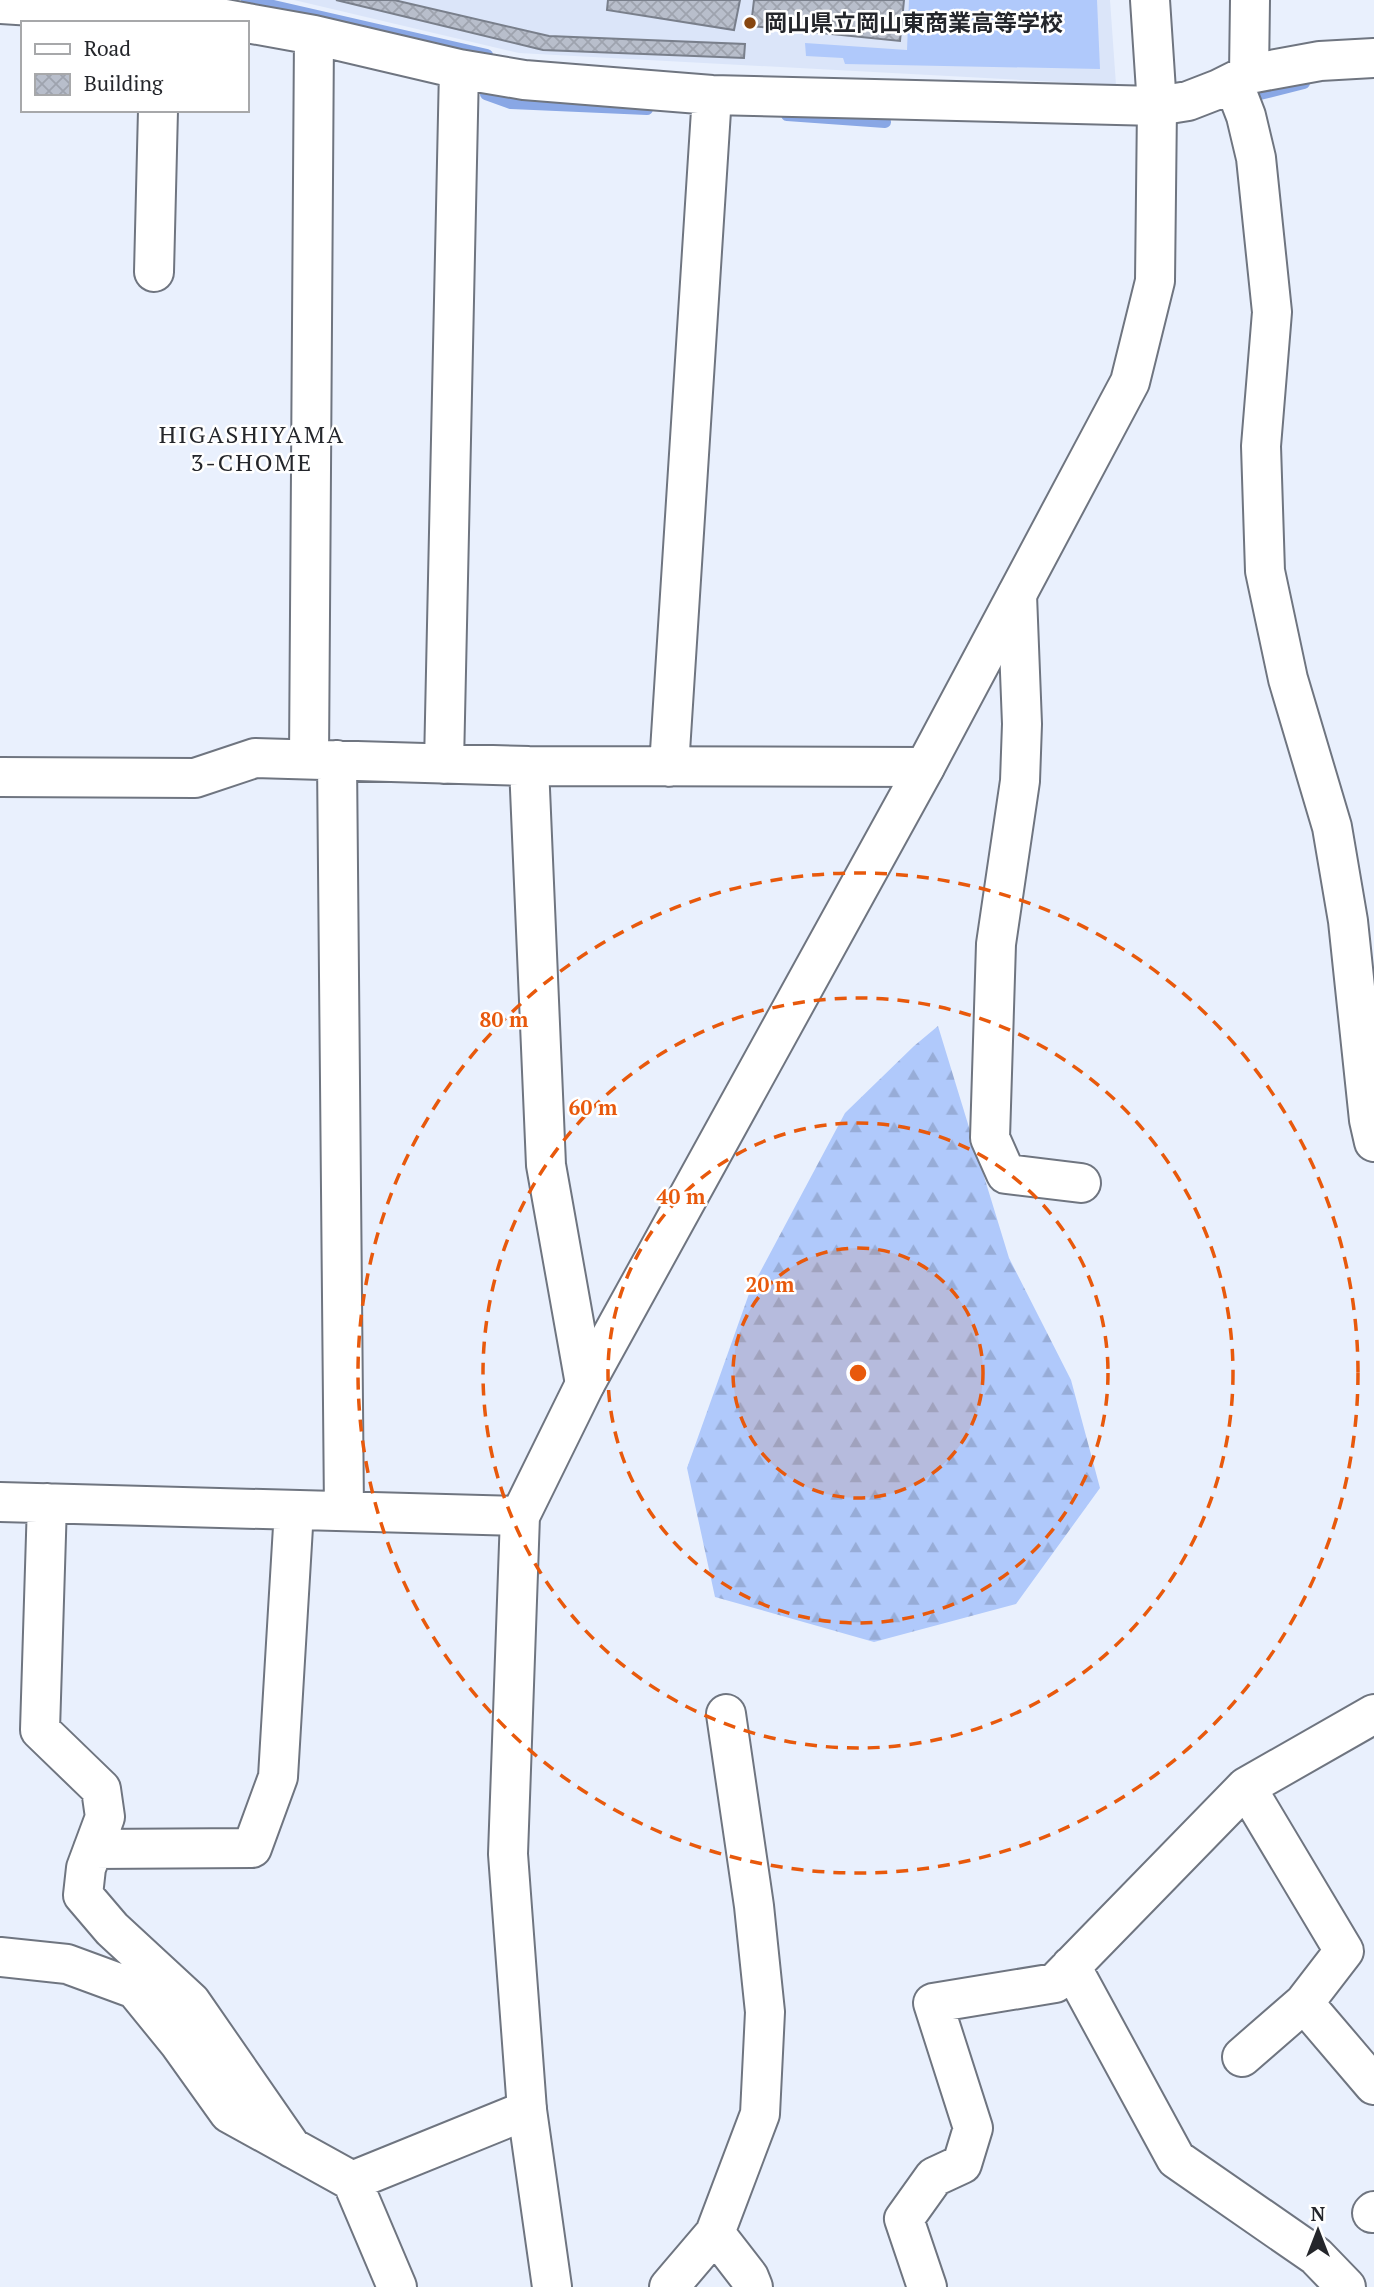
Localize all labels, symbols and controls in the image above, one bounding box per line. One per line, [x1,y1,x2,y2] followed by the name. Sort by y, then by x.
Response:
[764,7,1063,38] place label: 岡山県立岡山東商業高等学校
[742,15,758,31] marker: 岡山県立岡山東商業高等学校
[21,21,248,112] legend
[84,34,131,62] text: Road
[84,69,164,97] text: Building
[159,418,345,478] district label: HIGASHIYAMA 3-CHOME
[480,1005,529,1033] text: 80 m
[569,1093,618,1121] text: 60 m
[657,1182,706,1210] text: 40 m
[746,1270,795,1298] text: 20 m
[846,1361,870,1385] centre of rings
[1283,2196,1353,2266] north arrow
[1311,2201,1326,2226] text: N

